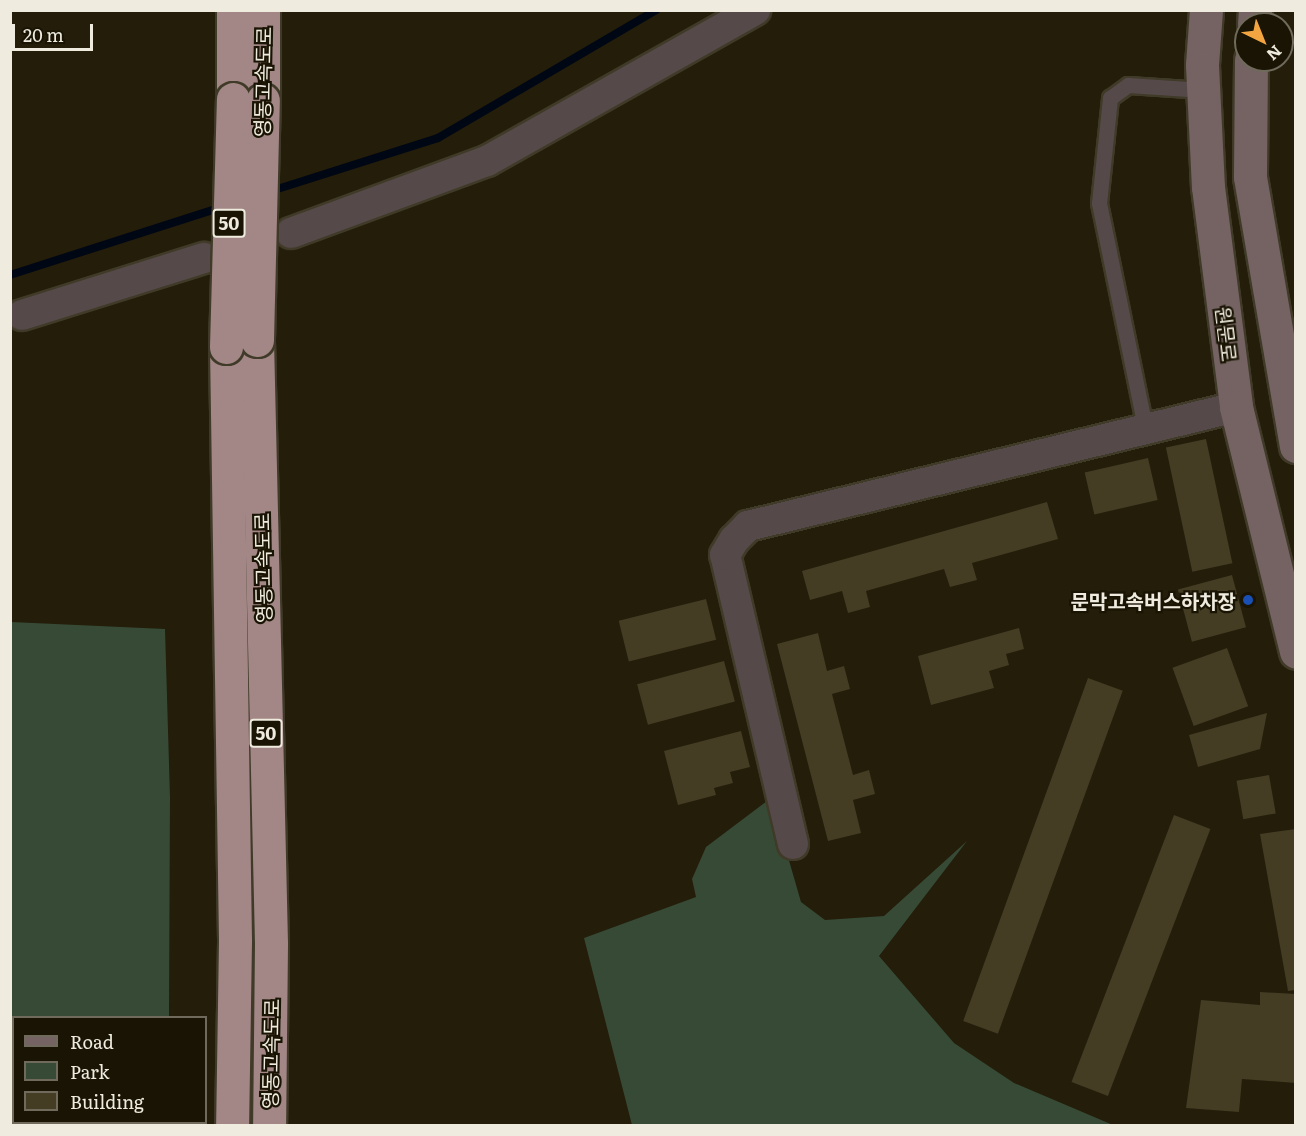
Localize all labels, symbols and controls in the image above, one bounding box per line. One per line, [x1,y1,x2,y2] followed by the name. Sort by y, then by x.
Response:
[15,12,96,50] scale bar
[1234,12,1294,72] north arrow
[23,21,64,48] text: 20 m
[249,27,275,137] street label: 영동고속도로
[1262,40,1288,67] text: N
[212,208,246,238] road number: 50
[1212,305,1242,363] street label: 원문로
[249,513,275,623] street label: 영동고속도로
[1070,588,1236,612] place label: 문막고속버스하차장
[1241,593,1255,607] marker: 문막고속버스하차장
[250,718,282,748] road number: 50
[257,999,283,1109] street label: 영동고속도로
[12,1016,207,1124] legend
[70,1028,114,1055] text: Road
[70,1058,109,1085] text: Park
[70,1088,144,1115] text: Building

